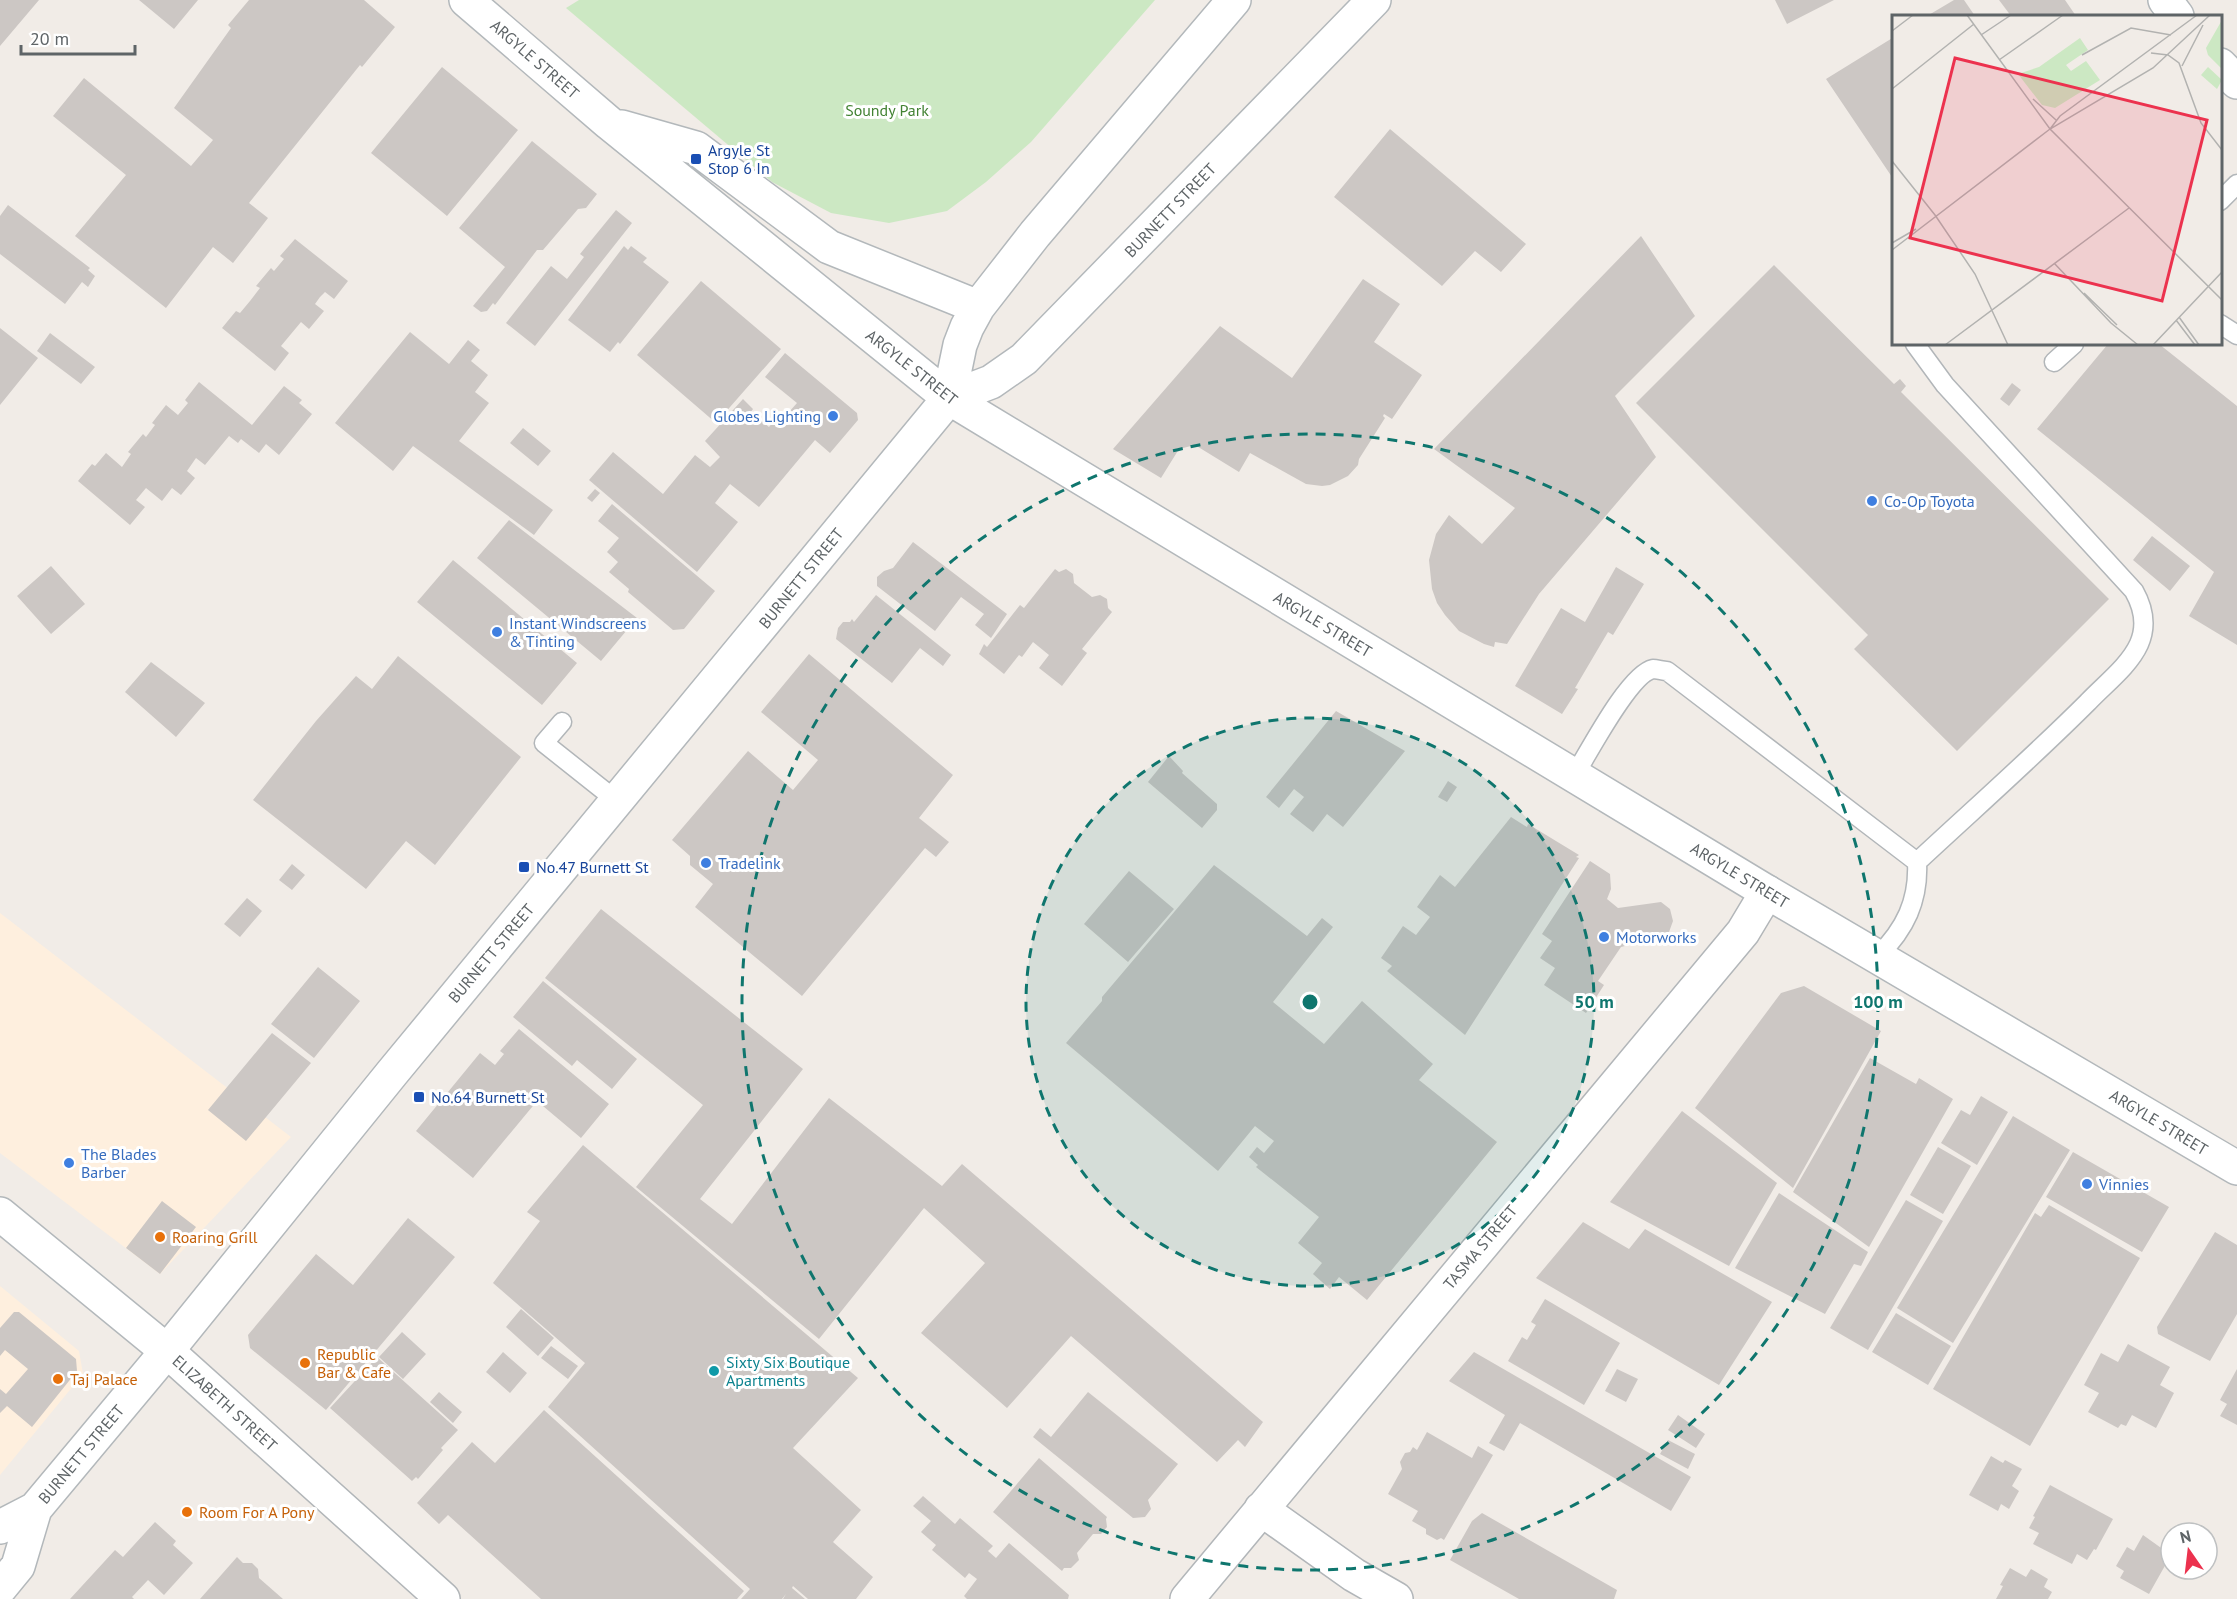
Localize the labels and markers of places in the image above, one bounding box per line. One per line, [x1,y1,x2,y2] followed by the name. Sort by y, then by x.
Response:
[708,140,770,178] place label: Argyle St Stop 6 In
[689,152,703,166] marker: Argyle St Stop 6 In
[713,406,821,426] place label: Globes Lighting
[826,409,840,423] marker: Globes Lighting
[1884,491,1975,511] place label: Co-Op Toyota
[1865,494,1879,508] marker: Co-Op Toyota
[509,613,647,651] place label: Instant Windscreens & Tinting
[490,625,504,639] marker: Instant Windscreens & Tinting
[718,853,781,873] place label: Tradelink
[699,856,713,870] marker: Tradelink
[536,857,649,877] place label: No.47 Burnett St
[517,860,531,874] marker: No.47 Burnett St
[1616,927,1697,947] place label: Motorworks
[1597,930,1611,944] marker: Motorworks
[1300,992,1320,1012] centre of rings
[431,1087,545,1107] place label: No.64 Burnett St
[412,1090,426,1104] marker: No.64 Burnett St
[81,1144,157,1182] place label: The Blades Barber
[62,1156,76,1170] marker: The Blades Barber
[2098,1174,2149,1194] place label: Vinnies
[2080,1177,2094,1191] marker: Vinnies
[172,1227,258,1247] place label: Roaring Grill
[153,1230,167,1244] marker: Roaring Grill
[317,1344,391,1382] place label: Republic Bar & Cafe
[726,1352,850,1390] place label: Sixty Six Boutique Apartments
[298,1356,312,1370] marker: Republic Bar & Cafe
[707,1364,721,1378] marker: Sixty Six Boutique Apartments
[70,1369,138,1389] place label: Taj Palace
[51,1372,65,1386] marker: Taj Palace
[199,1502,315,1522] place label: Room For A Pony
[180,1505,194,1519] marker: Room For A Pony

